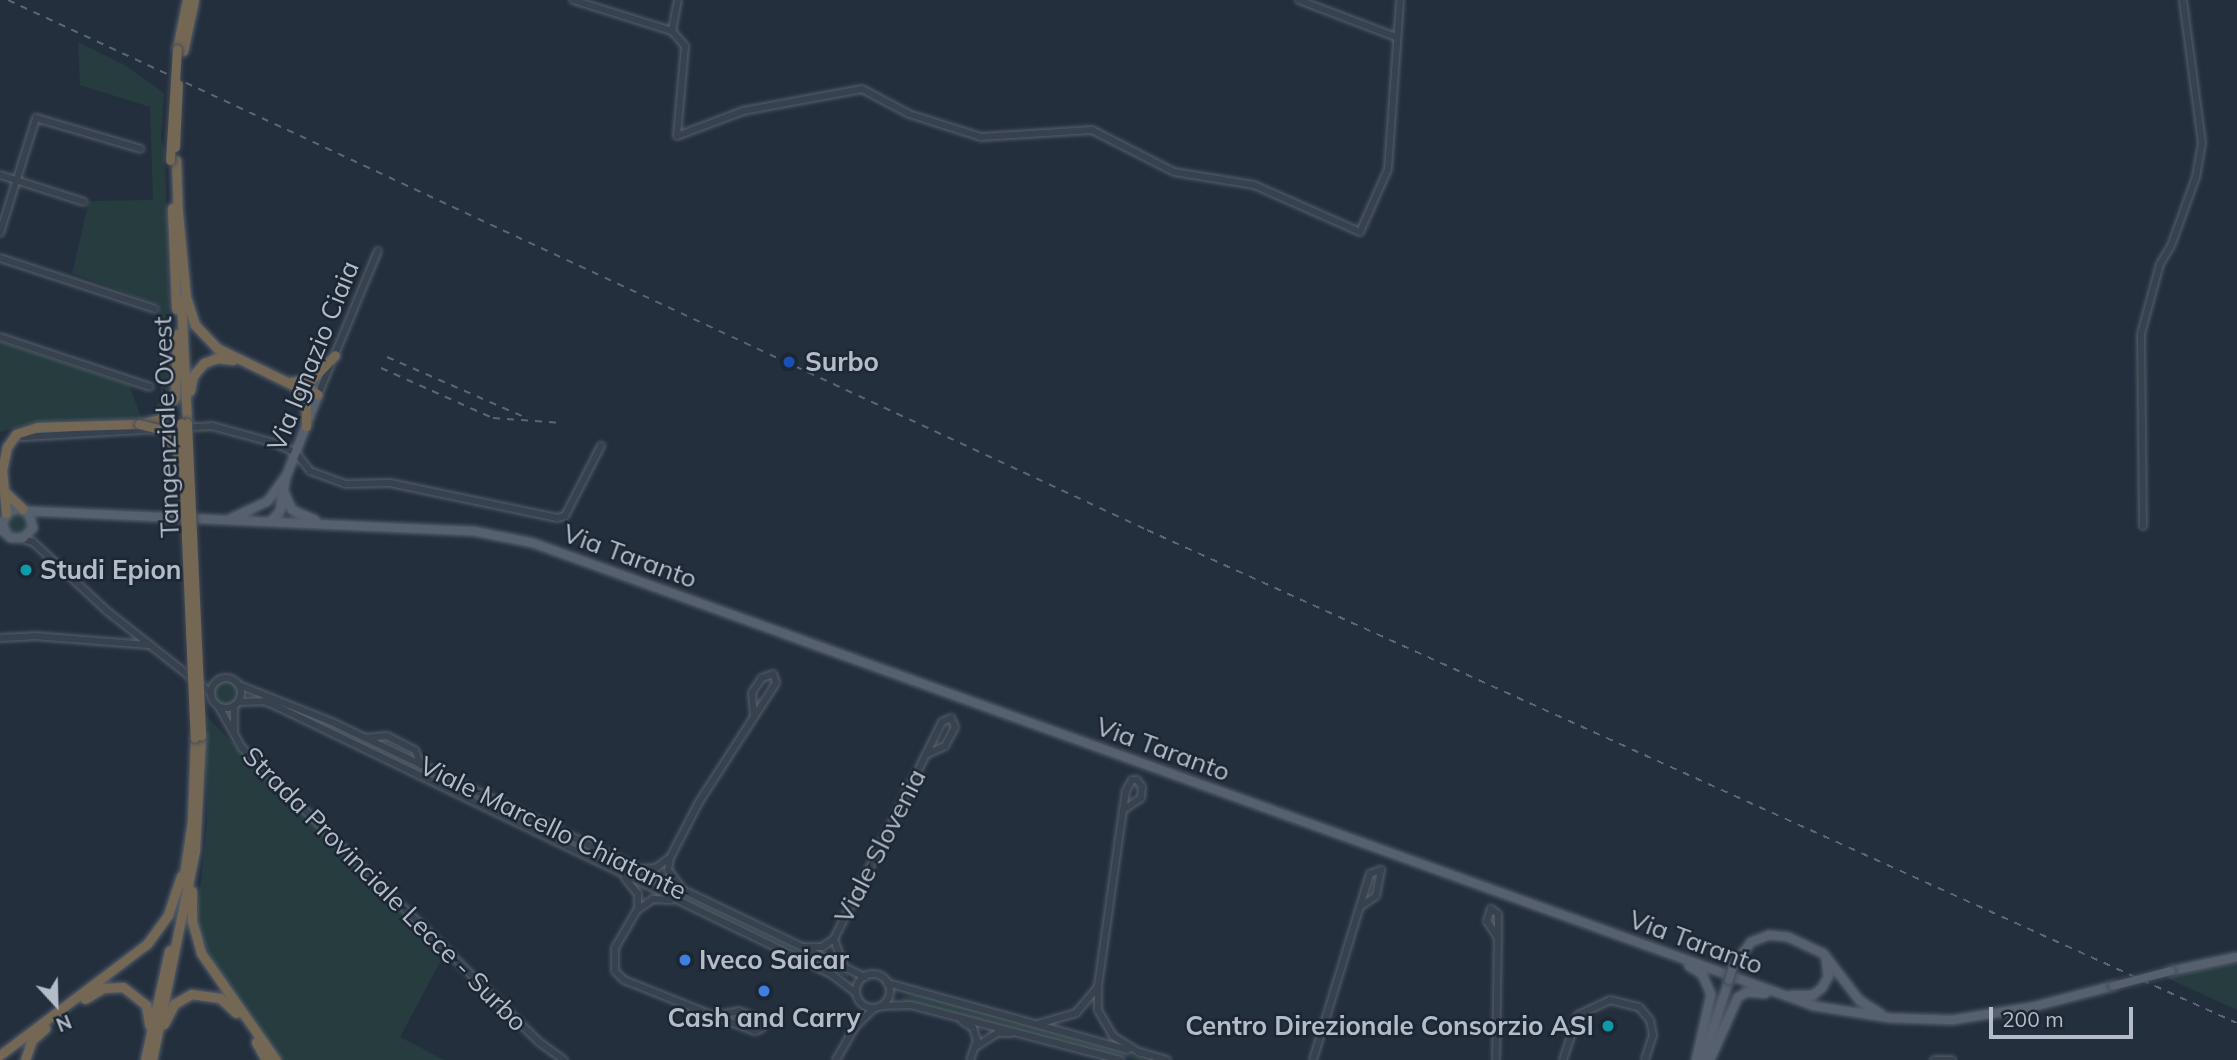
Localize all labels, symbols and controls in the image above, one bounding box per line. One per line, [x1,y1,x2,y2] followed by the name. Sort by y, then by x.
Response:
[261,256,365,456] street label: Via Ignazio Ciaia
[147,316,185,538] street label: Tangenziale Ovest
[805,346,879,378] place label: Surbo
[779,352,799,372] marker: Surbo
[559,517,701,595] street label: Via Taranto
[40,554,181,586] place label: Studi Epion
[18,562,34,578] marker: Studi Epion
[1092,710,1234,788] street label: Via Taranto
[236,740,534,1038] street label: Strada Provinciale Lecce - Surbo
[415,750,691,906] street label: Viale Marcello Chiatante
[828,764,932,928] street label: Viale Slovenia
[1625,903,1767,981] street label: Via Taranto
[699,944,849,976] place label: Iveco Saicar
[677,952,693,968] marker: Iveco Saicar
[21,969,91,1039] north arrow
[756,983,772,999] marker: Cash and Carry
[1992,993,2136,1038] scale bar
[667,1002,861,1034] place label: Cash and Carry
[2002,1006,2064,1032] text: 200 m
[53,1010,75,1037] text: N
[1185,1010,1594,1042] place label: Centro Direzionale Consorzio ASI
[1600,1018,1616,1034] marker: Centro Direzionale Consorzio ASI

